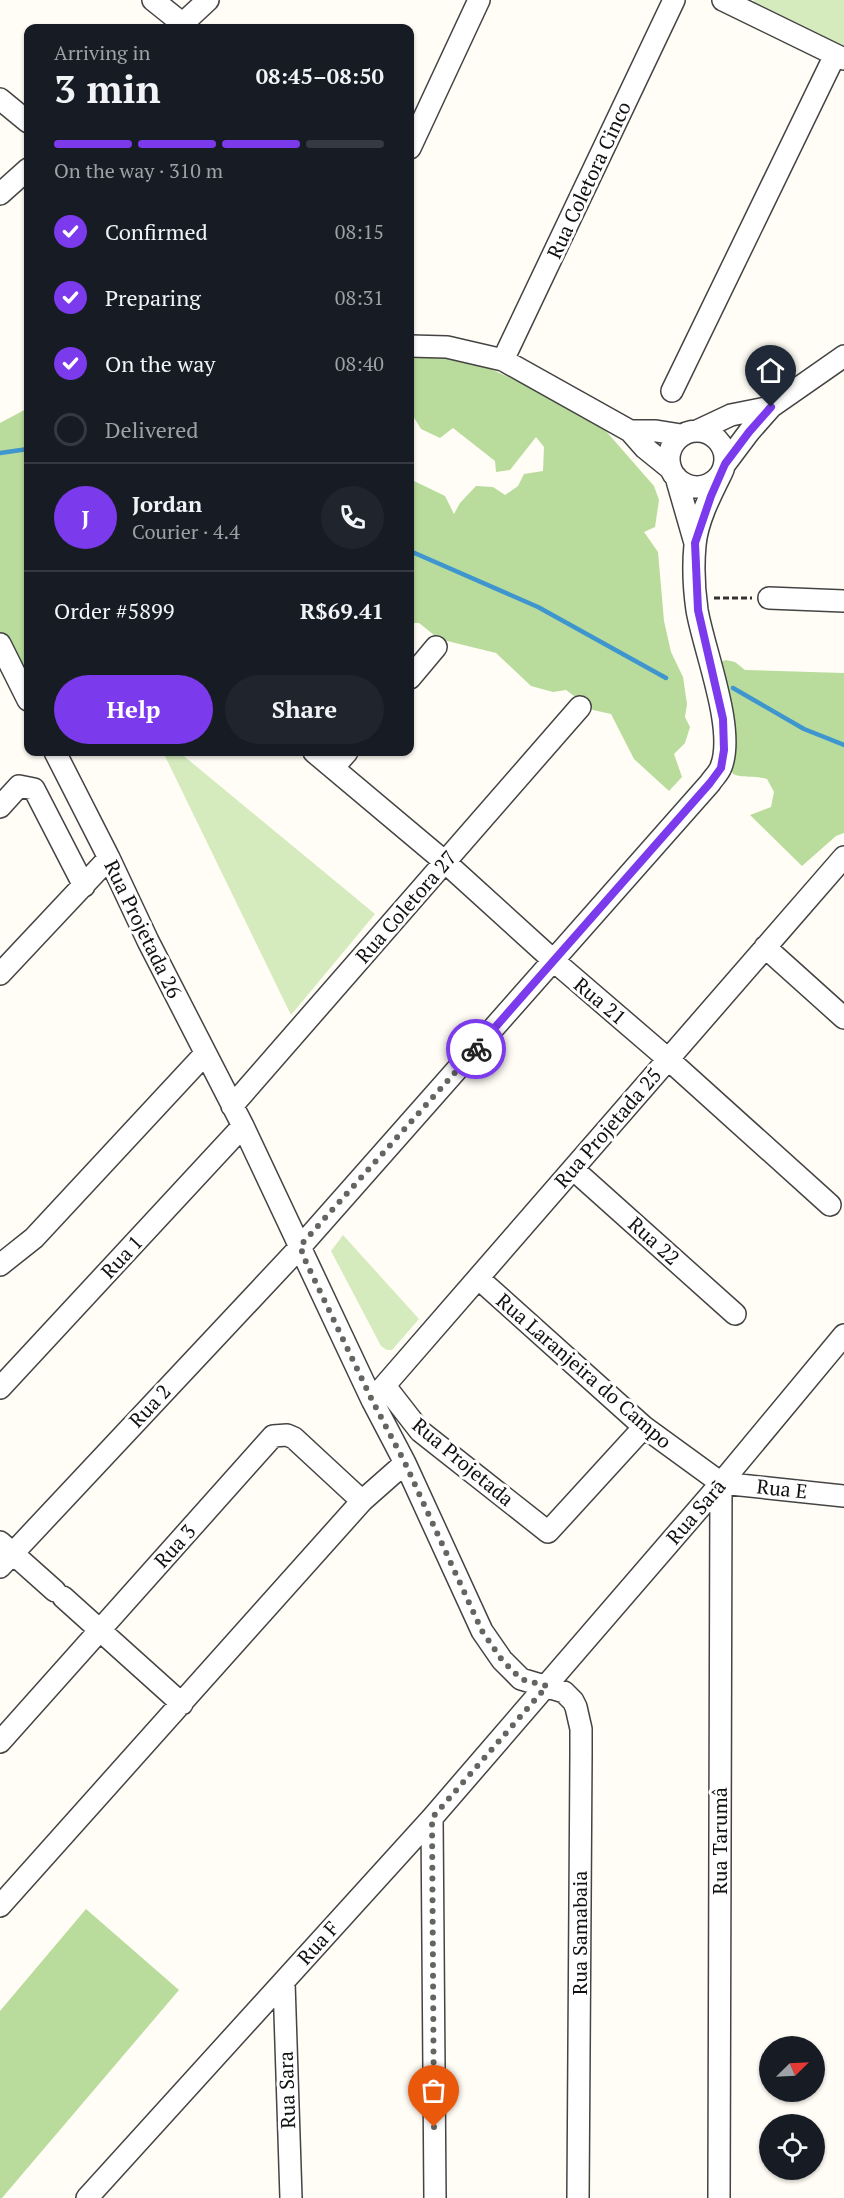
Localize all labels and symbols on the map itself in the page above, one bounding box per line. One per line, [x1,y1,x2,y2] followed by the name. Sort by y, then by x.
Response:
[540,97,637,263] street label: Rua Coletora Cinco
[745,345,796,407] pin
[349,845,462,969] street label: Rua Coletora 27
[98,855,189,1003] street label: Rua Projetada 26
[568,971,632,1030] street label: Rua 21
[446,1019,506,1079] courier
[548,1062,667,1193] street label: Rua Projetada 25
[623,1210,686,1271] street label: Rua 22
[95,1229,149,1284] street label: Rua 1
[491,1287,678,1454] street label: Rua Laranjeira do Campo
[123,1378,177,1433] street label: Rua 2
[407,1411,520,1512] street label: Rua Projetada
[755,1472,809,1505] street label: Rua E
[660,1473,731,1550] street label: Rua Sarã
[148,1518,201,1573] street label: Rua 3
[706,1787,733,1895] street label: Rua Tarumâ
[566,1871,593,1995] street label: Rua Samabaia
[291,1915,344,1970] street label: Rua F
[759,2036,825,2102] north arrow
[272,2051,301,2129] street label: Rua Sara
[408,2065,459,2127] pin

